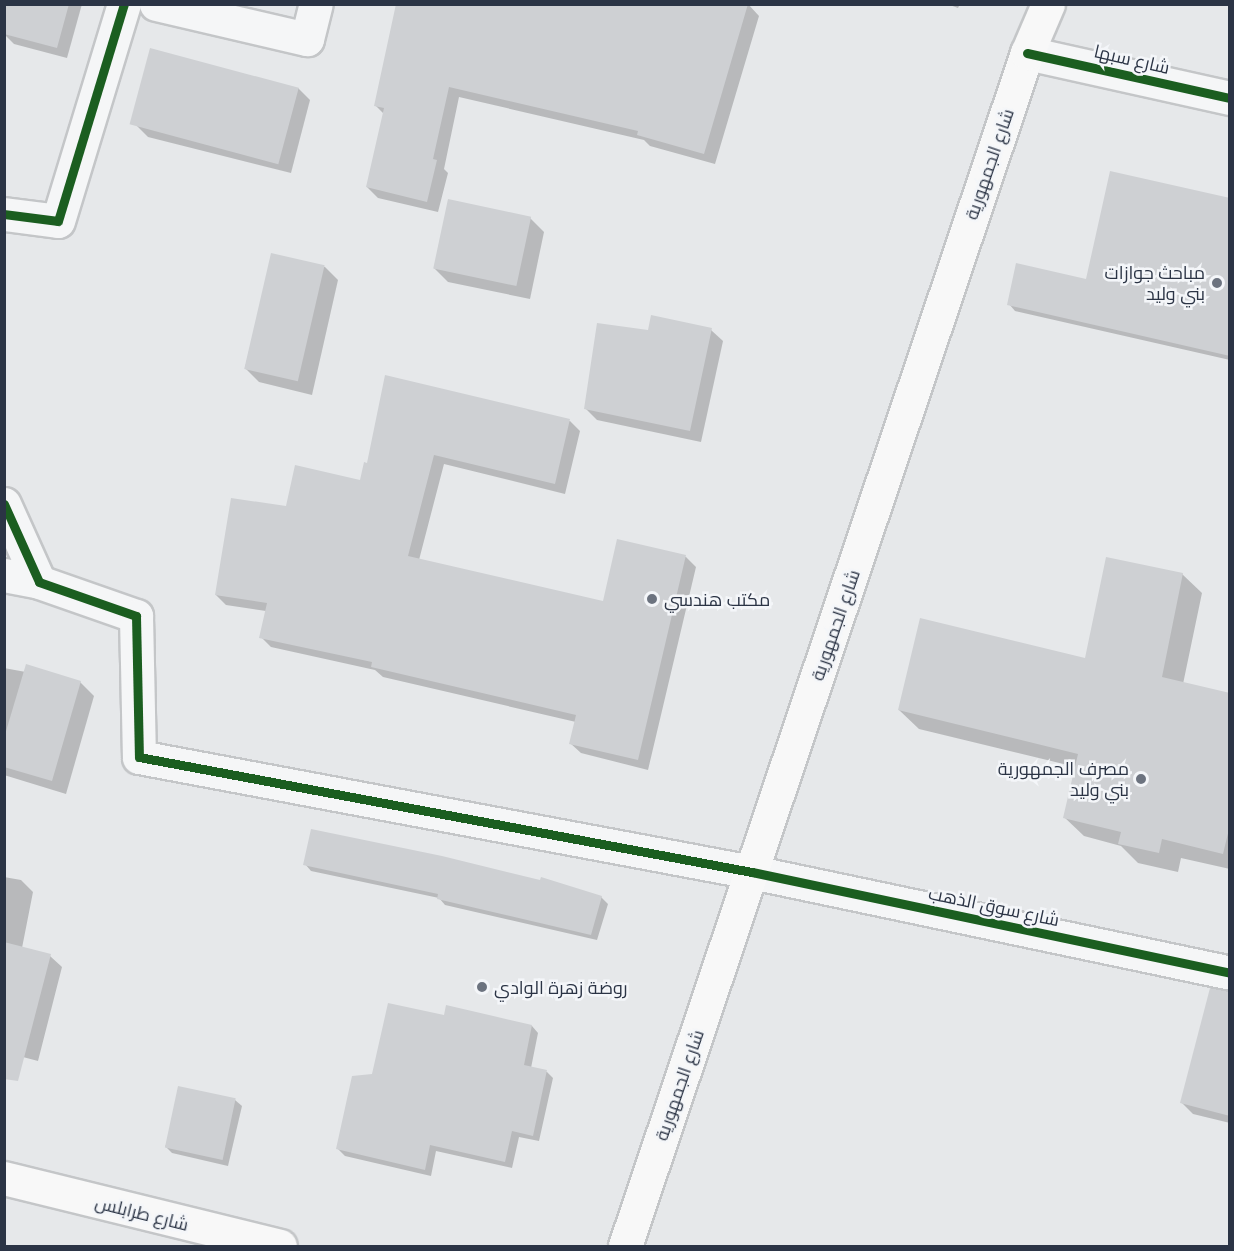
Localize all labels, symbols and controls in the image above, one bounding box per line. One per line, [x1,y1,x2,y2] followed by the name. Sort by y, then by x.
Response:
[1092,40,1172,78] street label: شارع سبها
[960,106,1018,222] street label: شارع الجمهورية
[1105,262,1205,304] place label: مباحث جوازات بني وليد
[1210,276,1224,290] marker: مباحث جوازات بني وليد
[806,567,864,683] street label: شارع الجمهورية
[664,588,770,610] place label: مكتب هندسي
[645,592,659,606] marker: مكتب هندسي
[998,758,1129,800] place label: مصرف الجمهورية بني وليد
[1134,772,1148,786] marker: مصرف الجمهورية بني وليد
[927,882,1061,930] street label: شارع سوق الذهب
[494,976,628,998] place label: روضة زهرة الوادي
[475,980,489,994] marker: روضة زهرة الوادي
[650,1027,708,1143] street label: شارع الجمهورية
[93,1191,191,1235] street label: شارع طرابلس

